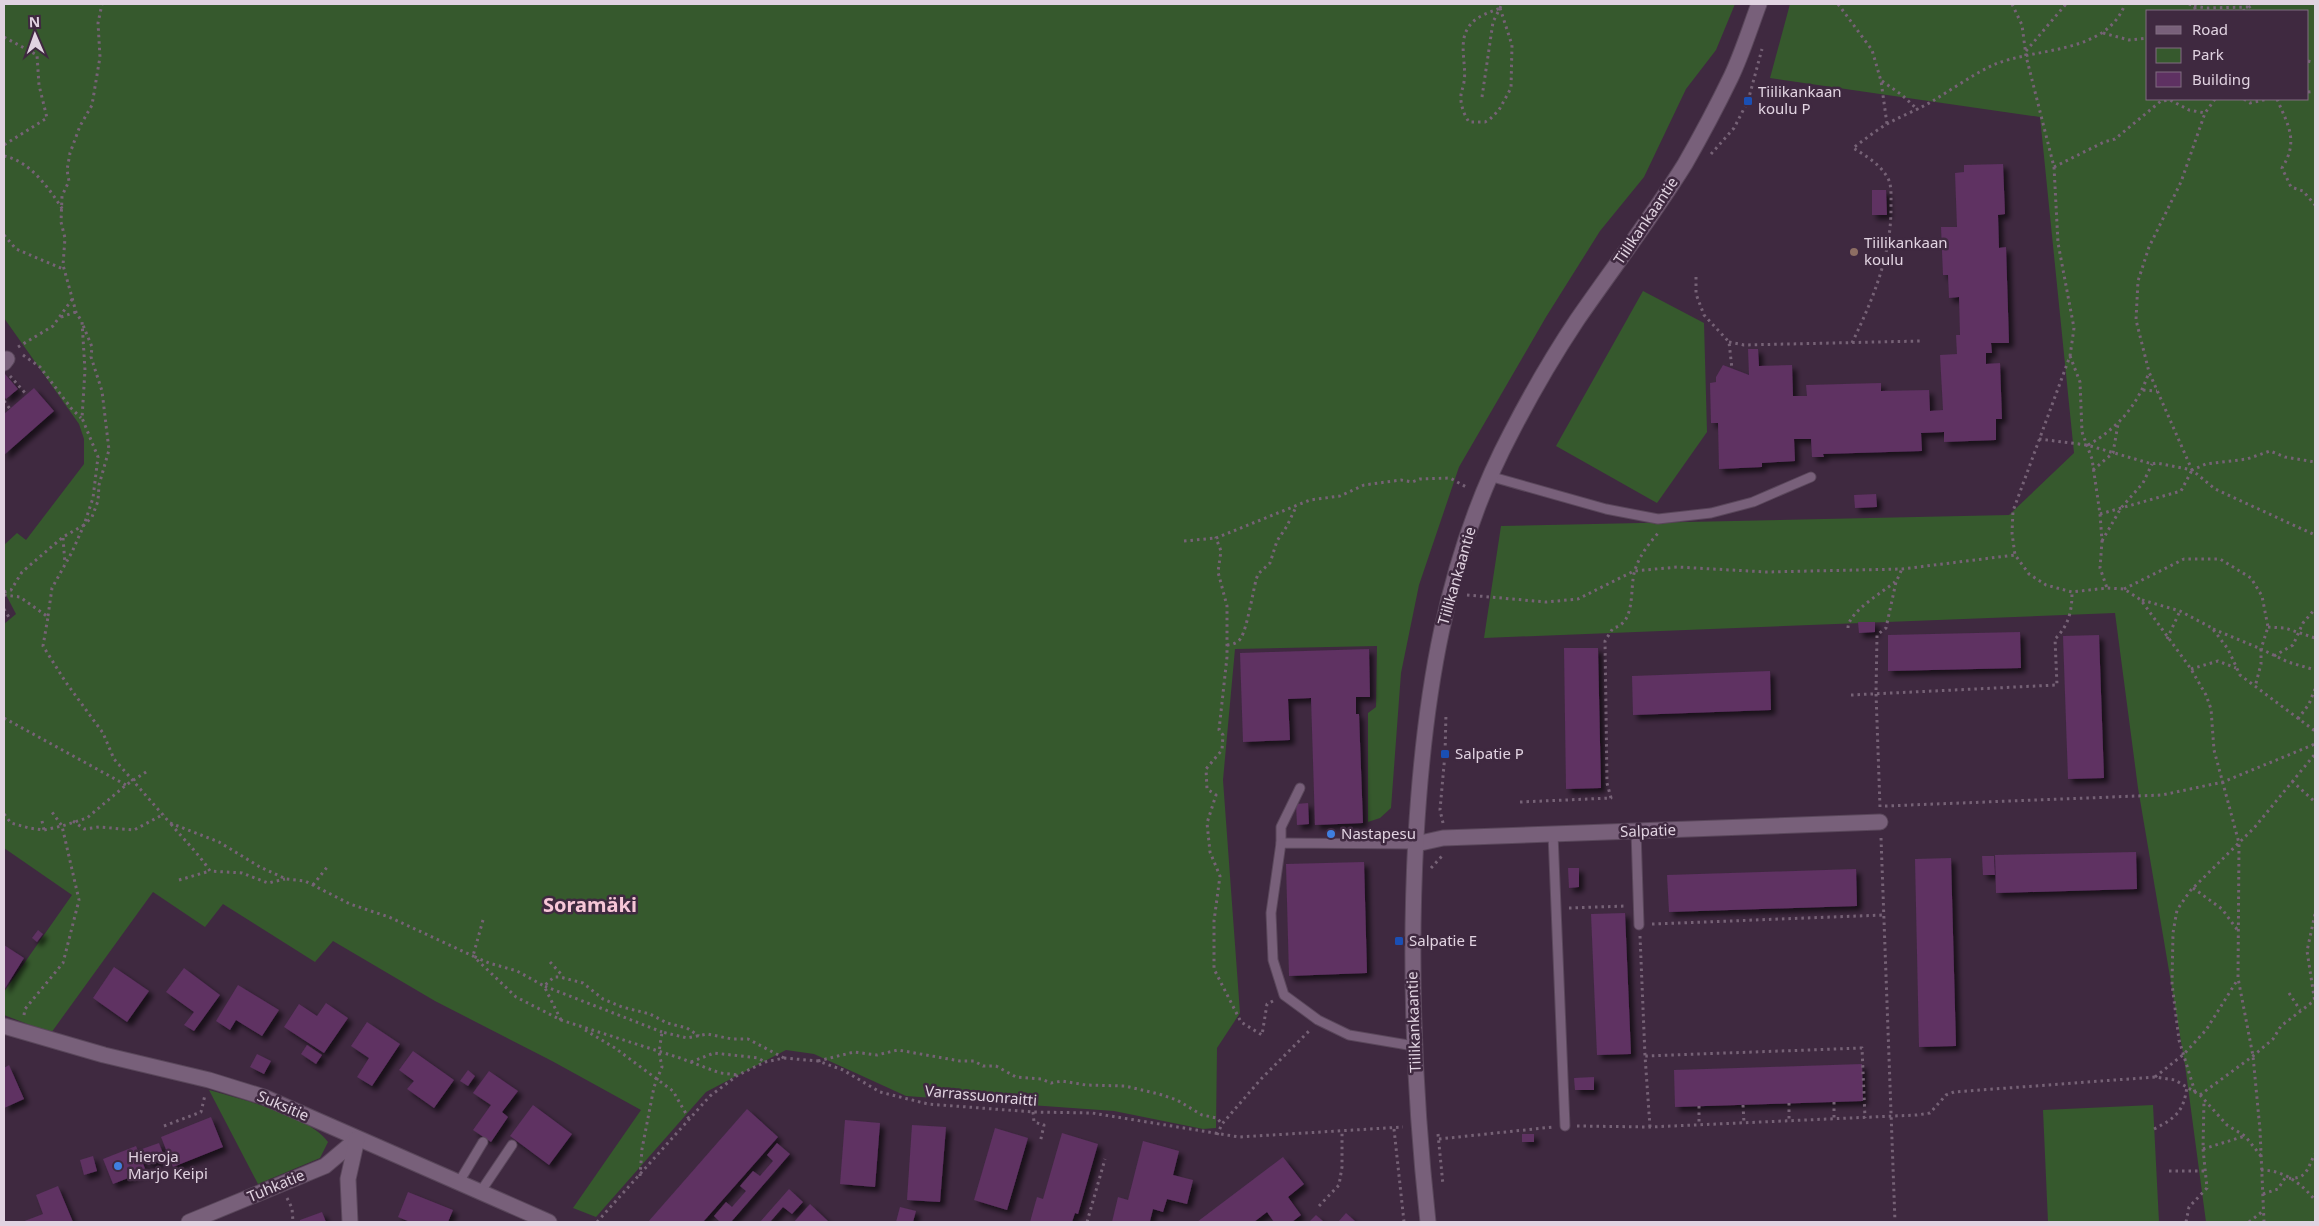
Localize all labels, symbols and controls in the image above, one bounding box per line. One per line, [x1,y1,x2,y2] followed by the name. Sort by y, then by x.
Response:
[10,10,60,60] north arrow
[2146,10,2309,100] legend
[29,12,41,31] text: N
[2192,19,2228,39] text: Road
[2192,44,2224,64] text: Park
[2192,69,2250,89] text: Building
[1758,81,1842,118] place label: Tiilikankaan koulu P
[1742,95,1754,107] marker: Tiilikankaan koulu P
[1609,173,1682,268] street label: Tiilikankaantie
[1864,232,1948,269] place label: Tiilikankaan koulu
[1848,246,1860,258] marker: Tiilikankaan koulu
[1432,524,1480,627] street label: Tiilikankaantie
[1455,743,1524,763] place label: Salpatie P
[1439,748,1451,760] marker: Salpatie P
[1620,819,1676,841] street label: Salpatie
[1341,823,1416,843] place label: Nastapesu
[1325,828,1337,840] marker: Nastapesu
[543,891,637,918] district label: Soramäki
[1409,930,1477,950] place label: Salpatie E
[1393,935,1405,947] marker: Salpatie E
[1401,971,1425,1073] street label: Tiilikankaantie
[924,1080,1038,1110] street label: Varrassuonraitti
[254,1085,312,1125] street label: Suksitie
[128,1146,208,1183] place label: Hieroja Marjo Keipi
[112,1160,124,1172] marker: Hieroja Marjo Keipi
[244,1164,307,1206] street label: Tuhkatie

